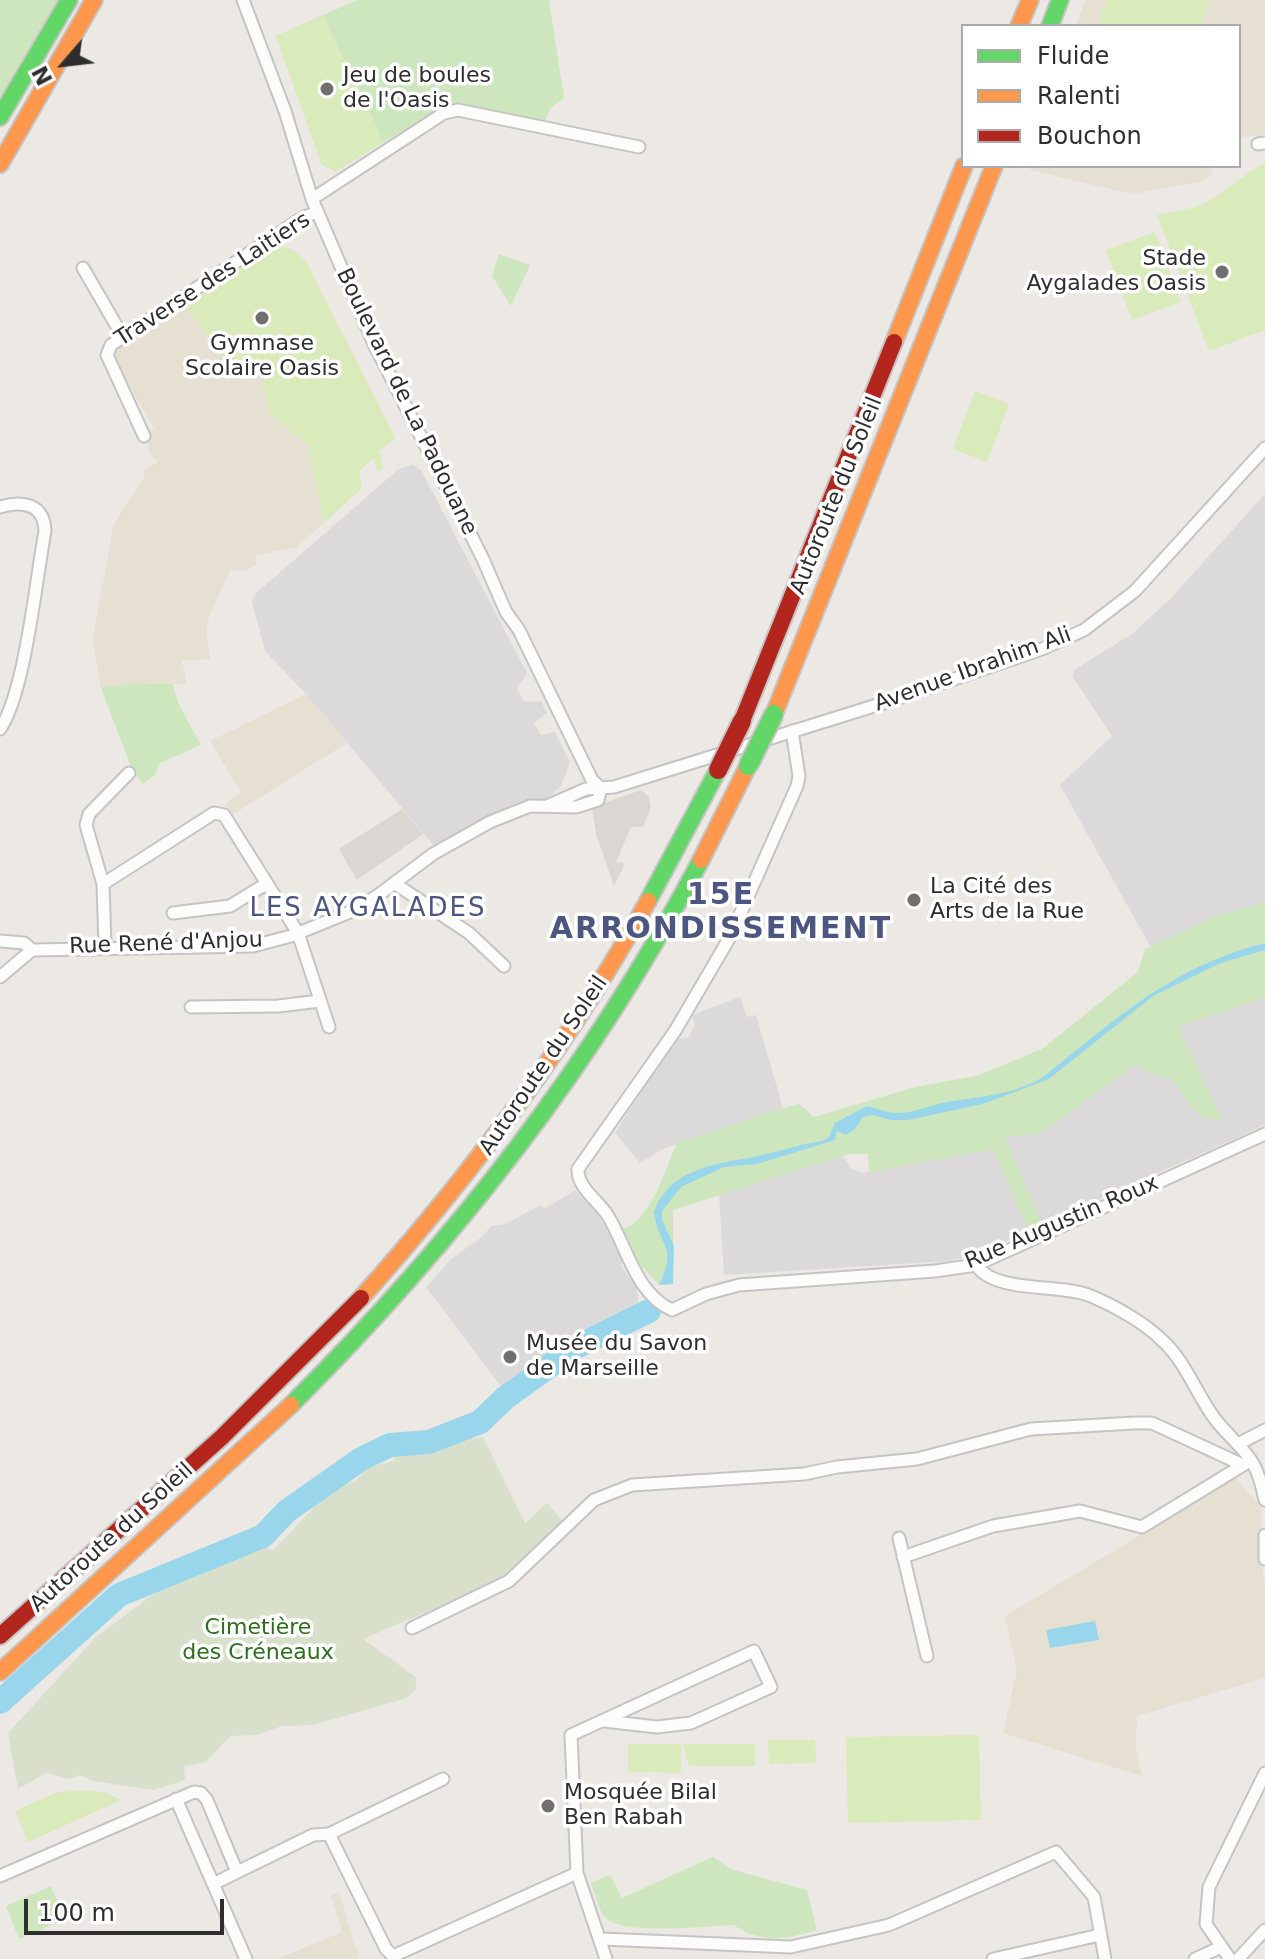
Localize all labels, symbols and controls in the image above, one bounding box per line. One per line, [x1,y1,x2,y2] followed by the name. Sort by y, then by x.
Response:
[24,24,104,104] north arrow
[961,24,1241,168] legend
[1037,42,1109,70] text: Fluide
[27,62,58,90] text: N
[343,63,491,114] place label: Jeu de boules de l'Oasis
[318,80,336,98] marker: Jeu de boules de l'Oasis
[1037,82,1121,110] text: Ralenti
[1037,122,1142,150] text: Bouchon
[111,207,315,353] street label: Traverse des Laitiers
[1027,246,1206,298] place label: Stade Aygalades Oasis
[1213,263,1231,281] marker: Stade Aygalades Oasis
[330,264,482,540] street label: Boulevard de La Padouane
[253,309,271,327] marker: Gymnase Scolaire Oasis
[185,331,339,382] place label: Gymnase Scolaire Oasis
[785,394,889,598] street label: Autoroute du Soleil
[871,622,1075,718] street label: Avenue Ibrahim Ali
[930,874,1084,926] place label: La Cité des Arts de la Rue
[550,878,892,948] district label: 15E ARRONDISSEMENT
[905,891,923,909] marker: La Cité des Arts de la Rue
[249,893,487,925] district label: LES AYGALADES
[69,927,263,961] street label: Rue René d'Anjou
[474,971,614,1161] street label: Autoroute du Soleil
[961,1170,1163,1276] street label: Rue Augustin Roux
[526,1331,707,1382] place label: Musée du Savon de Marseille
[501,1348,519,1366] marker: Musée du Savon de Marseille
[25,1458,199,1618] street label: Autoroute du Soleil
[182,1615,334,1666] park label: Cimetière des Créneaux
[564,1780,717,1832] place label: Mosquée Bilal Ben Rabah
[539,1797,557,1815] marker: Mosquée Bilal Ben Rabah
[28,1883,228,1933] scale bar
[38,1899,115,1927] text: 100 m

